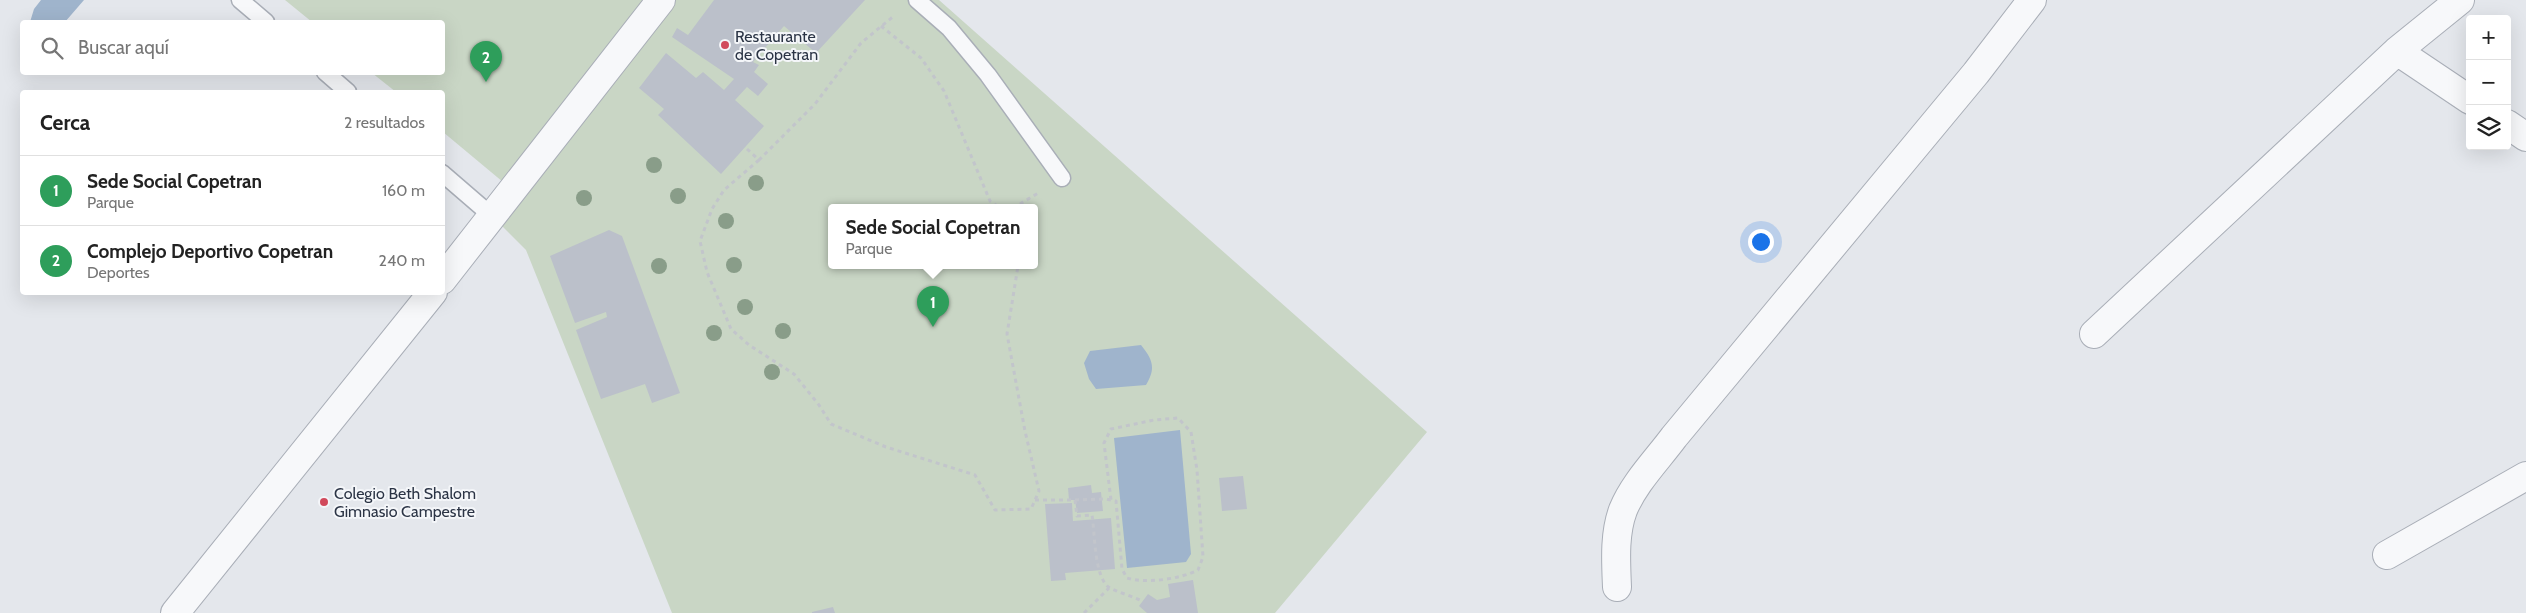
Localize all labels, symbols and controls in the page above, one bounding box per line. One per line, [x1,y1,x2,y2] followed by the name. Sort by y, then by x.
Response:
[2466,15,2511,150] map controls
[2466,15,2511,60] button: +
[20,20,445,75] search box
[735,27,818,64] place label: Restaurante de Copetran
[38,34,66,62] icon: search
[78,36,169,59] text: Buscar aquí
[719,39,731,51] marker: Restaurante de Copetran
[470,41,502,82] pin: 2
[2466,60,2511,105] button: −
[2466,105,2511,150] button: layers
[40,110,90,135] text: Cerca
[344,113,425,132] text: 2 resultados
[87,170,262,193] text: Sede Social Copetran
[53,181,59,200] text: 1
[382,181,425,200] text: 160 m
[87,193,134,212] text: Parque
[828,204,1038,269] popup
[845,216,1021,239] text: Sede Social Copetran
[1748,229,1774,255] your location
[845,239,892,258] text: Parque
[87,240,333,263] text: Complejo Deportivo Copetran
[52,251,60,270] text: 2
[379,251,425,270] text: 240 m
[87,263,150,282] text: Deportes
[917,286,949,327] pin: 1
[334,484,476,521] place label: Colegio Beth Shalom Gimnasio Campestre
[318,496,330,508] marker: Colegio Beth Shalom Gimnasio Campestre

